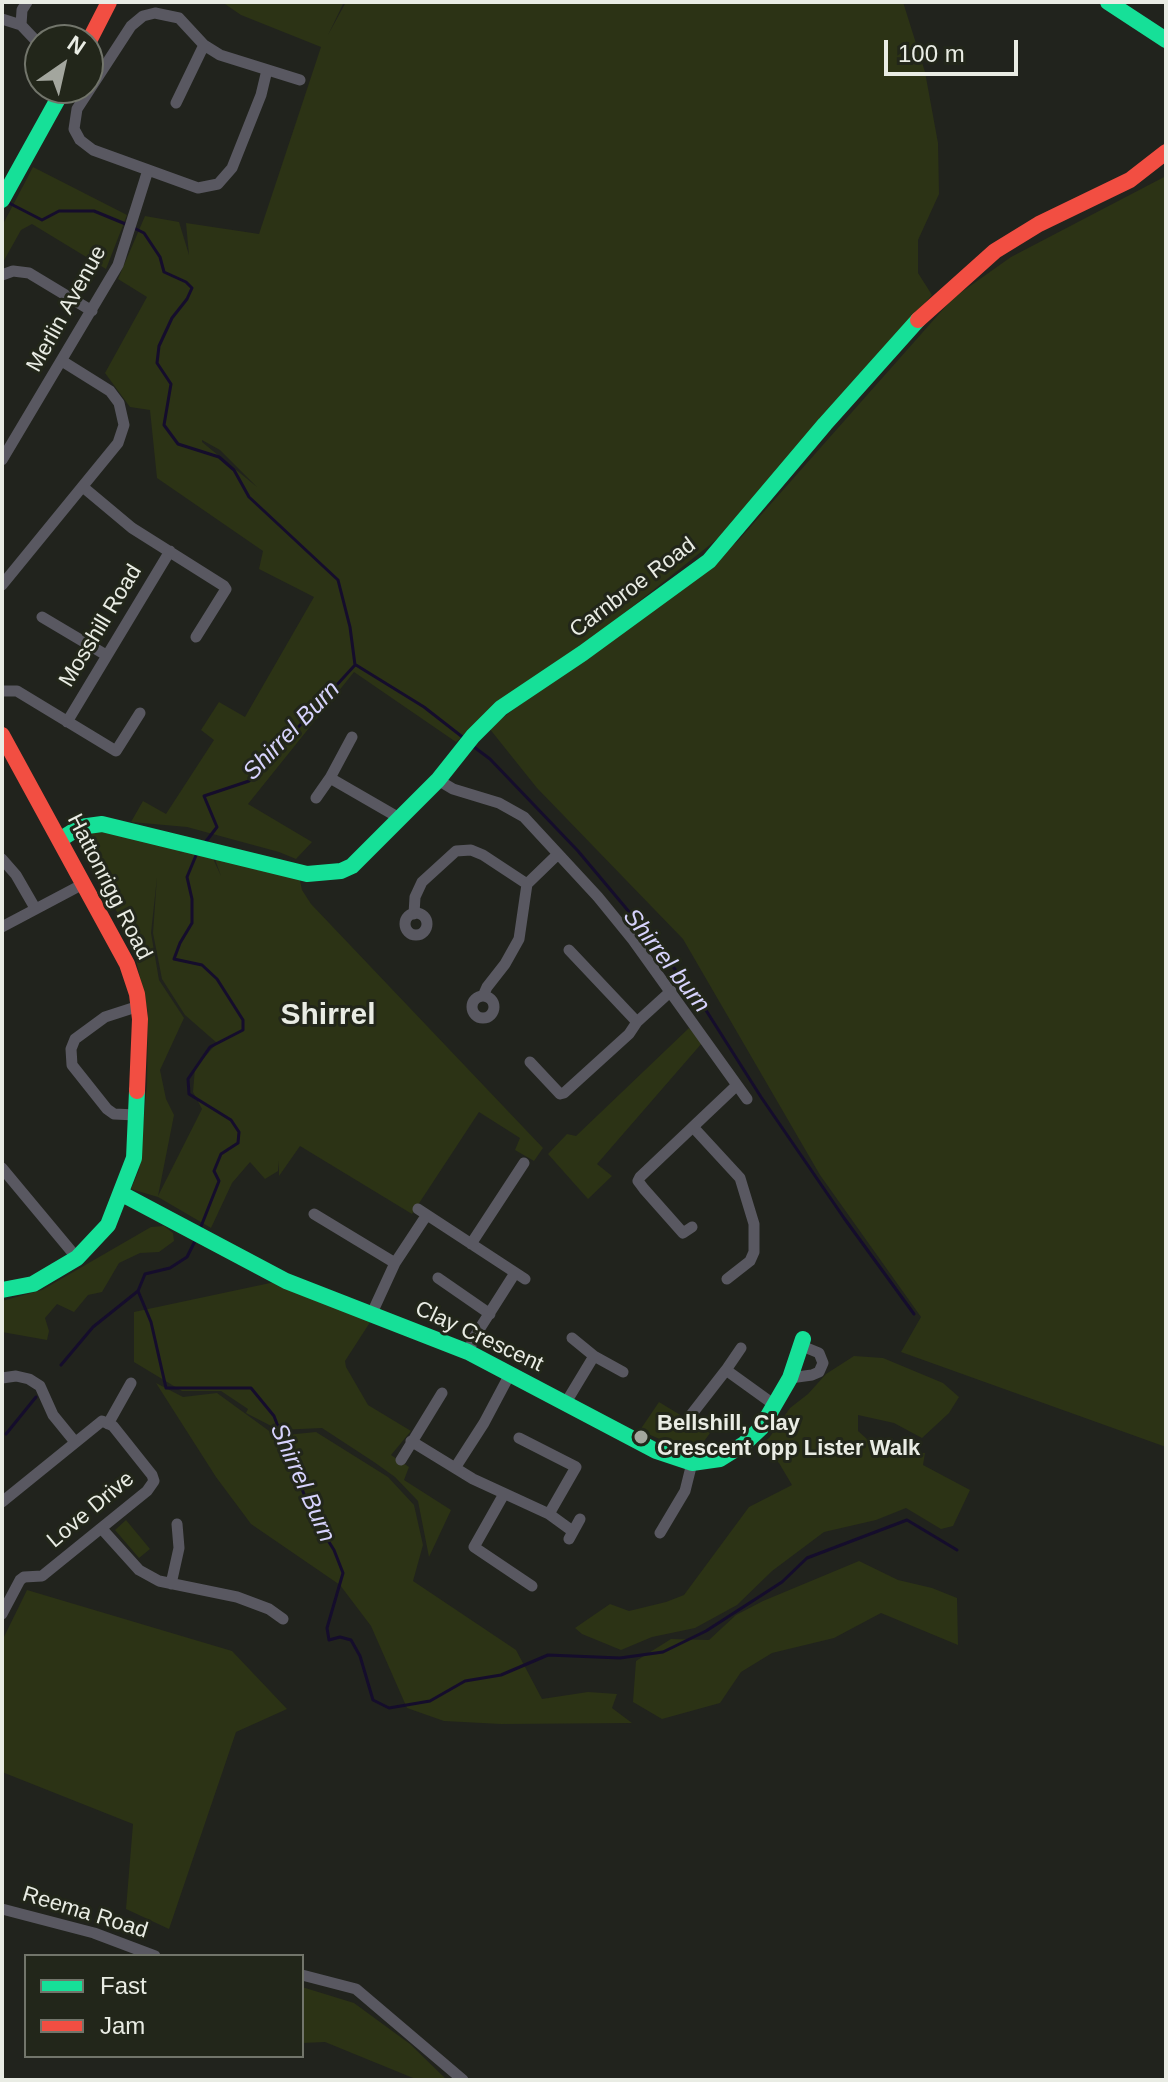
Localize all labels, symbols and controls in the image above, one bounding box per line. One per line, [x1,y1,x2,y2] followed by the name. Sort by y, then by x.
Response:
[24,24,104,104] north arrow
[888,24,1022,74] scale bar
[63,31,90,60] text: N
[898,40,965,67] text: 100 m
[21,241,113,377] street label: Merlin Avenue
[565,532,701,644] street label: Carnbroe Road
[54,560,148,692] street label: Mosshill Road
[238,675,346,787] water label: Shirrel Burn
[61,810,157,964] street label: Hattonrigg Road
[616,903,716,1019] water label: Shirrel burn
[280,998,376,1034] district label: Shirrel
[411,1296,547,1378] street label: Clay Crescent
[657,1411,920,1462] place label: Bellshill, Clay Crescent opp Lister Walk
[263,1419,341,1547] water label: Shirrel Burn
[632,1428,650,1446] marker: Bellshill, Clay Crescent opp Lister Walk
[42,1466,140,1554] street label: Love Drive
[19,1881,151,1945] street label: Reema Road
[24,1954,304,2058] legend
[100,1972,147,1999] text: Fast
[100,2012,145,2039] text: Jam

